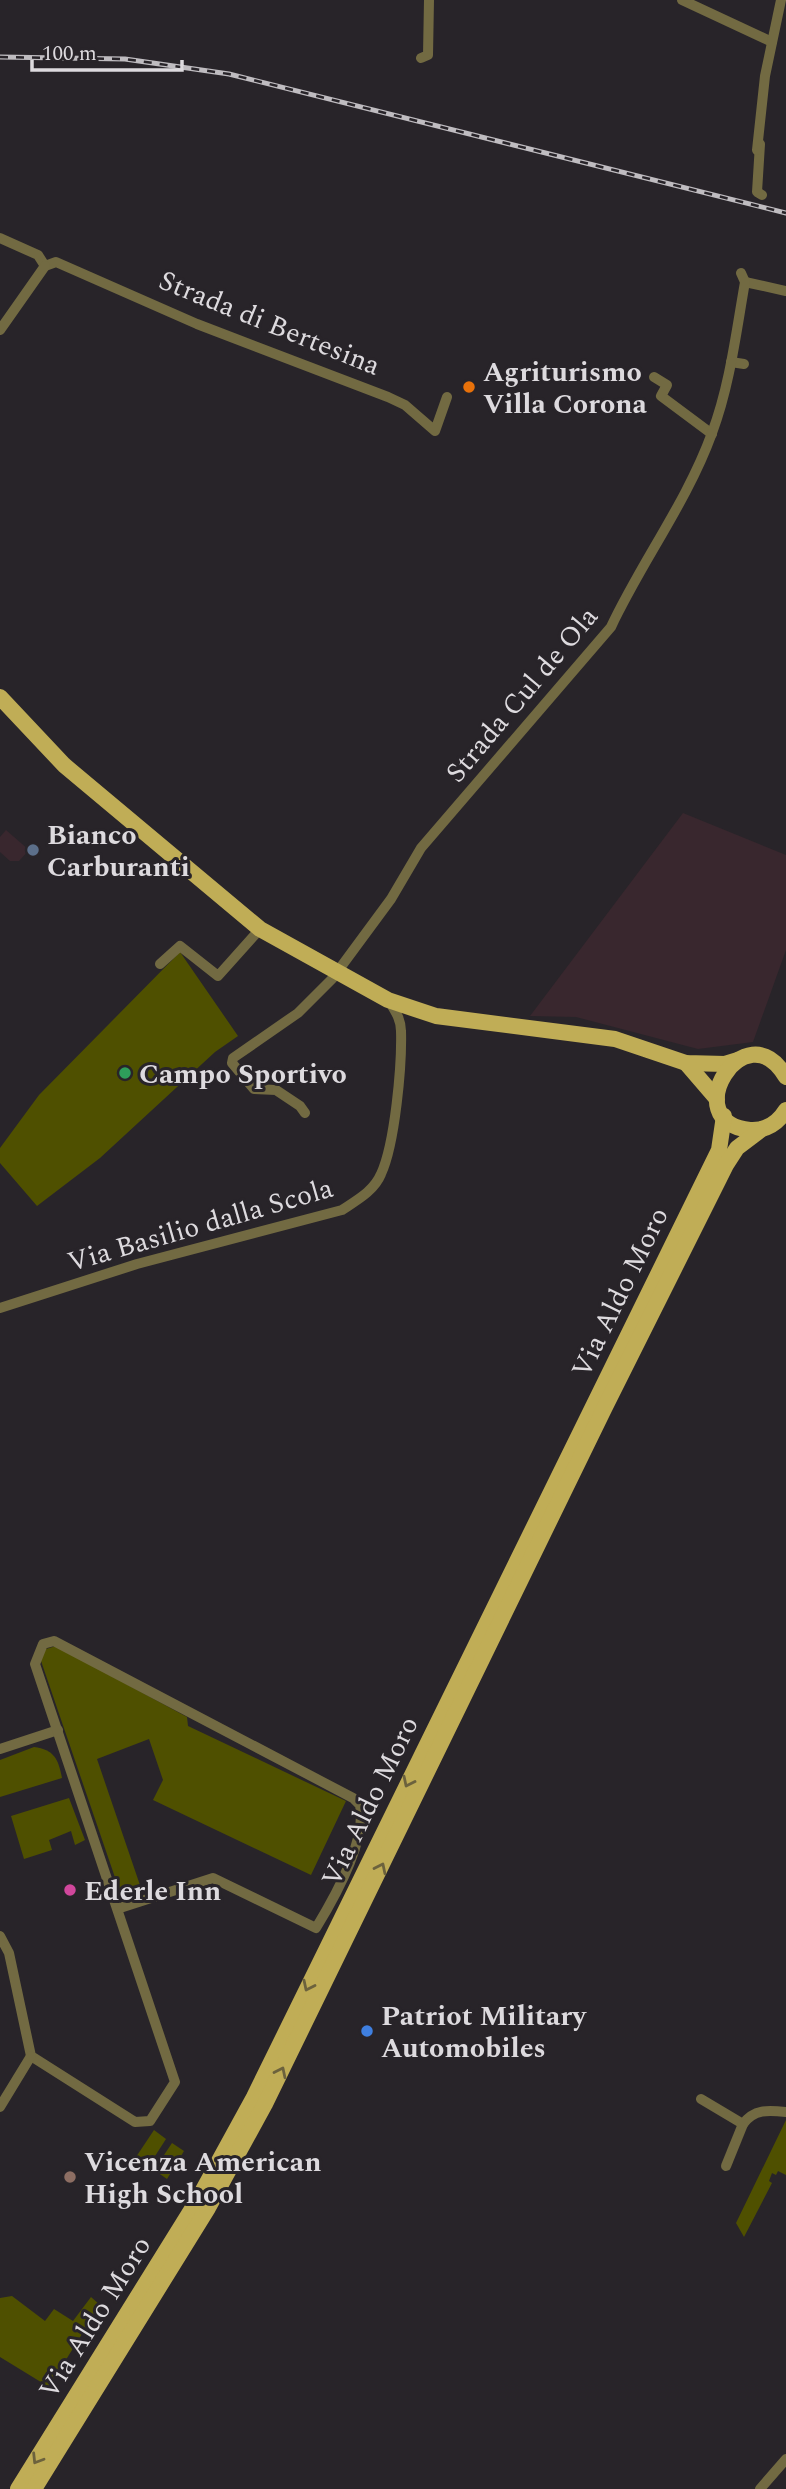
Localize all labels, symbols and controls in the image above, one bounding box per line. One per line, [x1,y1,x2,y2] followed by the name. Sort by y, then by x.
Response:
[32,28,182,72] scale bar
[42,38,97,70] text: 100 m
[152,259,387,388] street label: Strada di Bertesina
[483,351,648,426] place label: Agriturismo Villa Corona
[461,379,477,395] marker: Agriturismo Villa Corona
[435,597,609,793] street label: Strada Cul de Ola
[47,814,190,889] place label: Bianco Carburanti
[25,842,41,858] marker: Bianco Carburanti
[139,1053,347,1096] place label: Campo Sportivo
[117,1065,133,1081] marker: Campo Sportivo
[63,1167,339,1284] street label: Via Basilio dalla Scola
[560,1200,680,1385] street label: Via Aldo Moro
[310,1709,430,1894] street label: Via Aldo Moro
[402,1775,416,1787] one-way arrow
[372,1863,386,1875] one-way arrow
[84,1870,221,1913] place label: Ederle Inn
[62,1882,78,1898] marker: Ederle Inn
[302,1979,316,1991] one-way arrow
[381,1995,588,2070] place label: Patriot Military Automobiles
[359,2023,375,2039] marker: Patriot Military Automobiles
[273,2067,287,2079] one-way arrow
[84,2141,322,2216] place label: Vicenza American High School
[62,2169,78,2185] marker: Vicenza American High School
[28,2228,163,2408] street label: Via Aldo Moro
[32,2452,45,2465] one-way arrow

